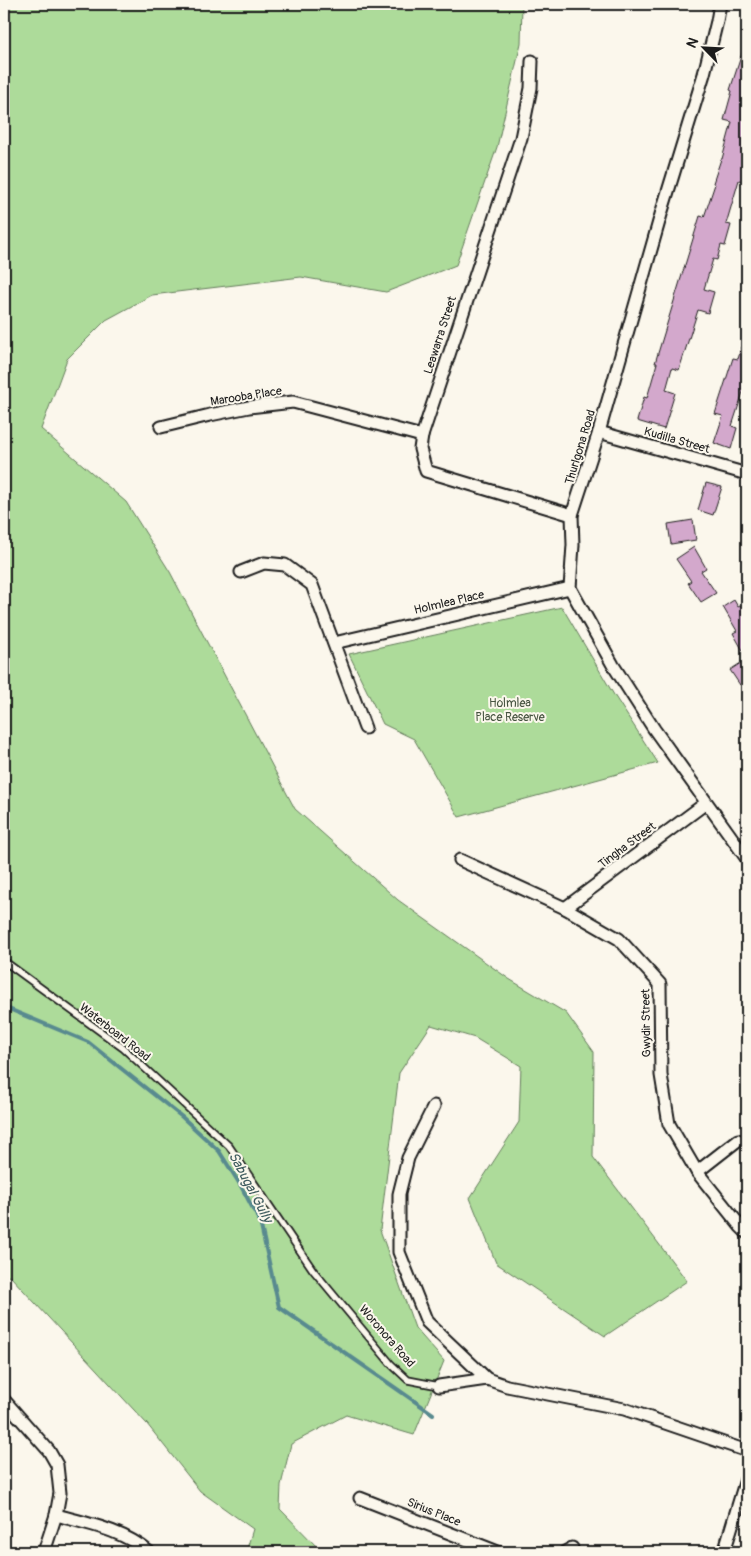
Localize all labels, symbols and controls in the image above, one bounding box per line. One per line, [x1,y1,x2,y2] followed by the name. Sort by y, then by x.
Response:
[678,22,728,72] north arrow
[683,35,702,51] text: N
[421,294,460,376] street label: Leawarra Street
[209,383,283,410] street label: Marooba Place
[562,408,599,486] street label: Thurlgona Road
[642,424,712,457] street label: Kudilla Street
[413,587,486,618] street label: Holmlea Place
[475,696,545,725] park label: Holmlea Place Reserve
[596,819,659,872] street label: Tingha Street
[638,988,655,1057] street label: Gwydir Street
[76,1000,153,1065] street label: Waterboard Road
[225,1149,277,1227] water label: Sabugal Gully
[355,1302,418,1371] street label: Woronora Road
[405,1495,463,1530] street label: Sirius Place

